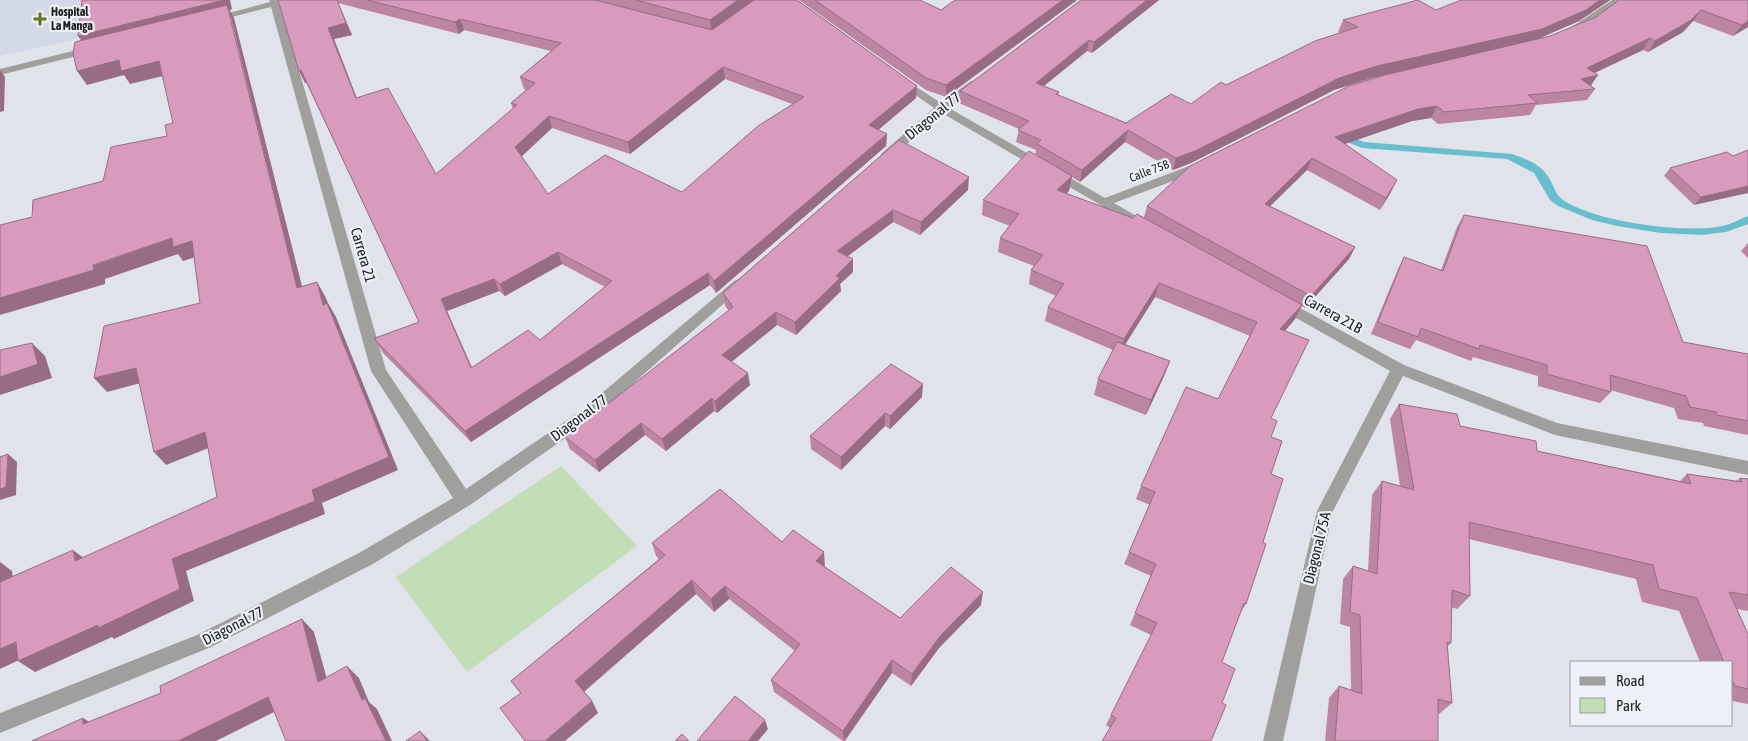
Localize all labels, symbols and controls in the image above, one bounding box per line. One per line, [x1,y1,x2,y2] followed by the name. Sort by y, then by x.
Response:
[51,5,93,33] place label: Hospital La Manga
[33,12,47,26] marker: Hospital La Manga
[902,88,964,143] street label: Diagonal 77
[1127,157,1171,185] street label: Calle 75B
[348,225,379,284] street label: Carrera 21
[1301,291,1365,336] street label: Carrera 21B
[547,391,610,444] street label: Diagonal 77
[1299,509,1334,586] street label: Diagonal 75A
[199,603,266,648] street label: Diagonal 77
[1570,661,1733,726] legend
[1616,672,1645,689] text: Road
[1616,697,1641,714] text: Park

